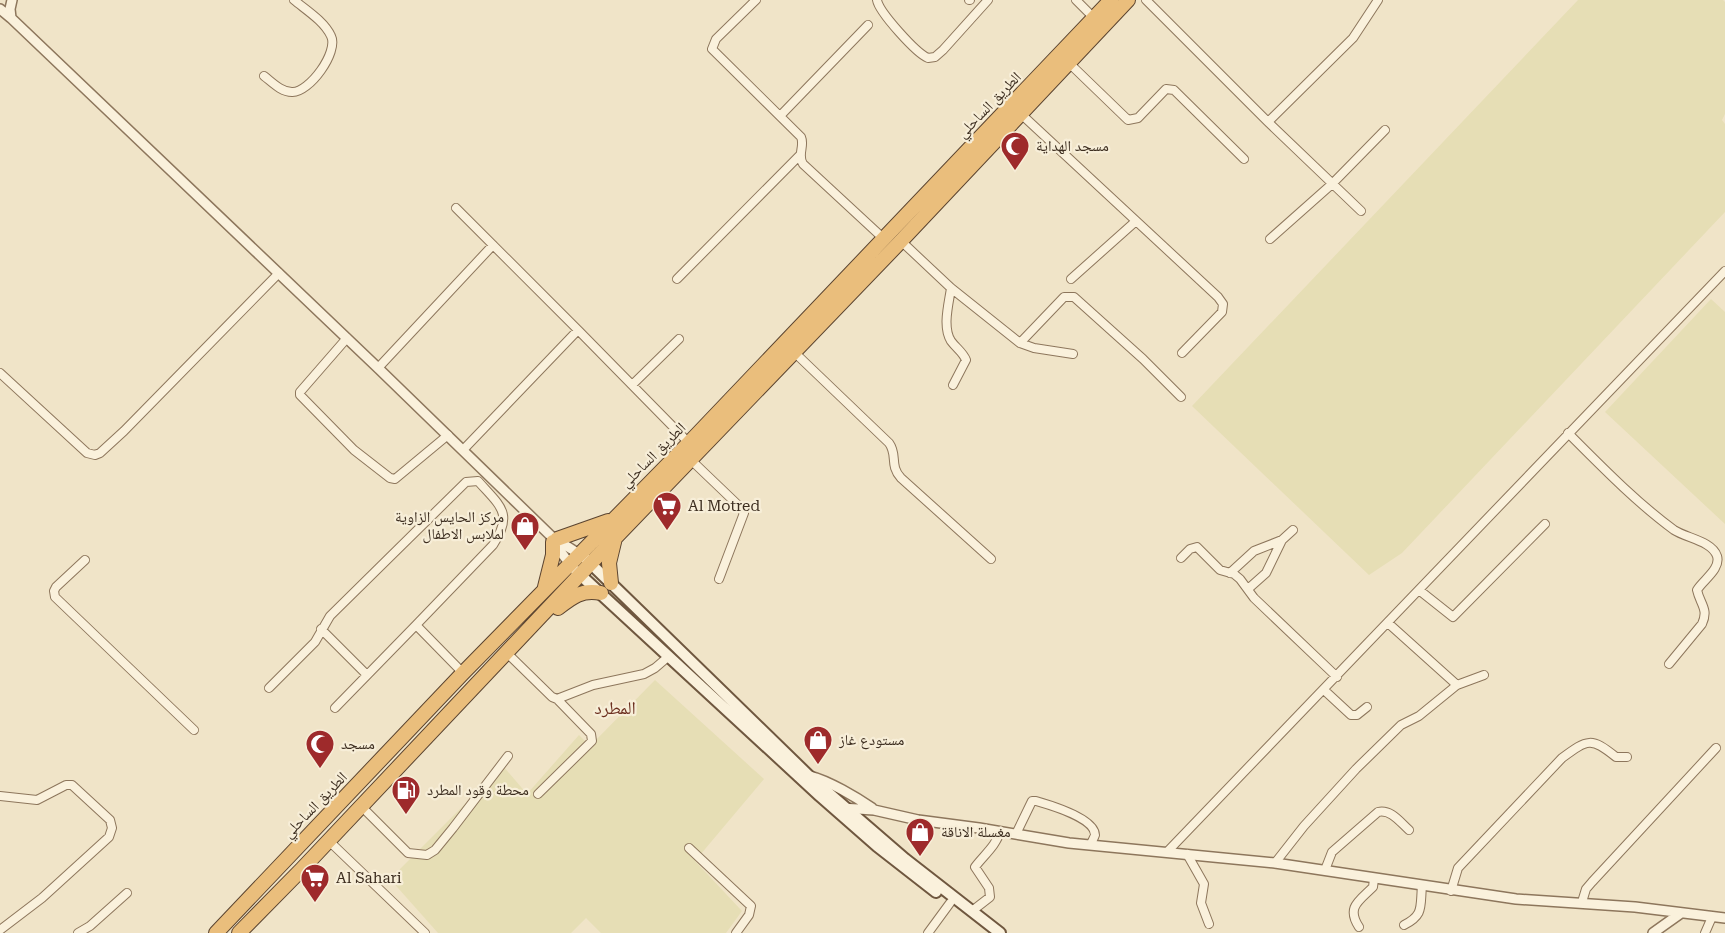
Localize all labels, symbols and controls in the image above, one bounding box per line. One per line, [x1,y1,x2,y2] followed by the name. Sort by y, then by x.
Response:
[953,68,1027,144] street label: الطريق الساحلي
[999,130,1031,172] mosque icon: مسجد الهداية
[1036,137,1109,155] place label: مسجد الهداية
[617,419,691,493] street label: الطريق الساحلي
[651,490,683,532] supermarket icon: Al Motred
[688,497,760,515] place label: Al Motred
[395,508,504,544] place label: مركز الحايس الزاوية لملابس الاطفال
[509,510,541,552] shop icon: مركز الحايس الزاوية لملابس الاطفال
[594,697,636,718] district label: المطرد
[802,724,834,766] shop icon: مستودع غاز
[304,728,336,770] mosque icon: مسجد
[838,731,905,750] place label: مستودع غاز
[341,735,375,753] place label: مسجد
[279,768,353,844] street label: الطريق الساحلي
[390,774,422,816] fuel station icon: محطة وقود المطرد
[427,781,529,799] place label: محطة وقود المطرد
[904,816,936,858] shop icon: مغسلة الاناقة
[941,823,1011,841] place label: مغسلة الاناقة
[299,862,331,904] supermarket icon: Al Sahari
[336,869,402,887] place label: Al Sahari

